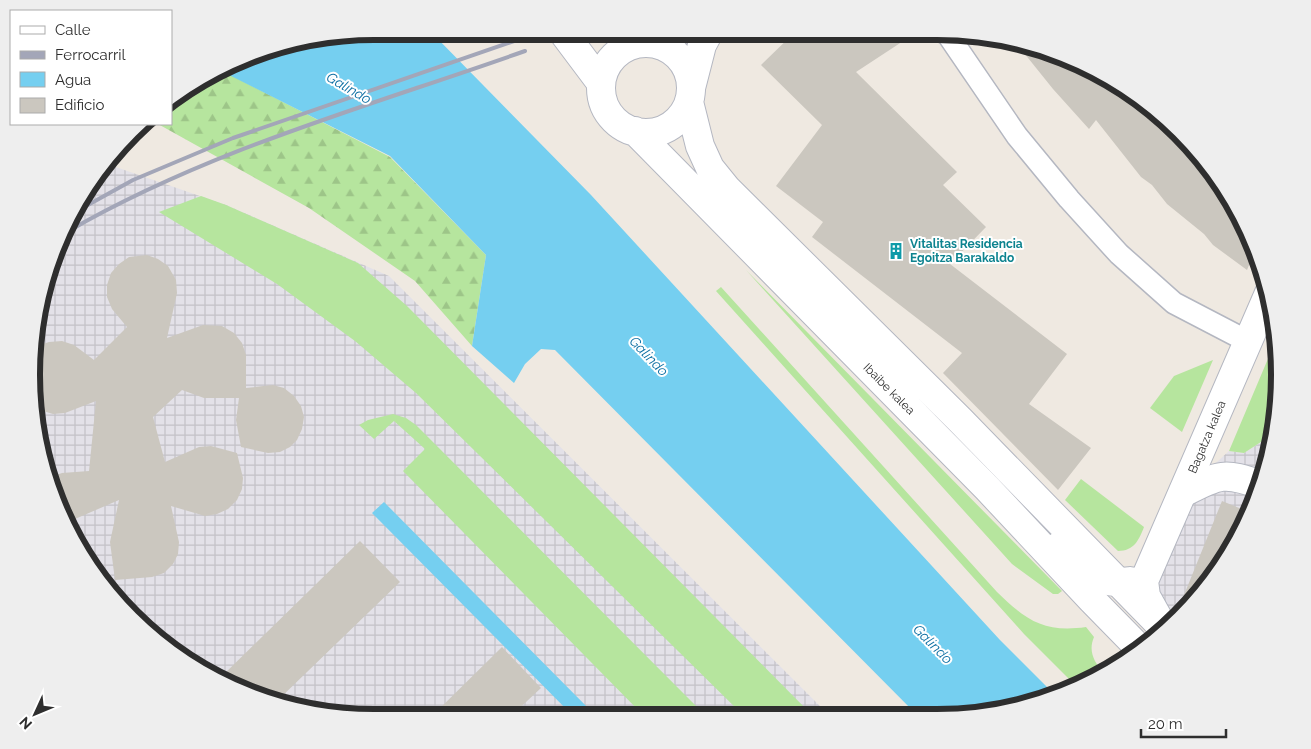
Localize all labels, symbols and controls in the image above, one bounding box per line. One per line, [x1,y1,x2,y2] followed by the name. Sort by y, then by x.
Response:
[10,10,172,125] legend
[55,21,91,39] text: Calle
[55,46,127,64] text: Ferrocarril
[324,69,374,107] water label: Galindo
[55,71,91,89] text: Agua
[55,96,105,114] text: Edificio
[910,237,1023,265] place label: Vitalitas Residencia Egoitza Barakaldo
[886,241,906,261] building icon: Vitalitas Residencia Egoitza Barakaldo
[626,333,672,379] water label: Galindo
[860,360,918,418] street label: Ibaibe kalea
[1185,399,1229,475] street label: Bagatza kalea
[910,621,956,667] water label: Galindo
[10,689,60,739] north arrow
[1141,706,1226,738] scale bar
[16,714,35,732] text: N
[1148,715,1183,733] text: 20 m

